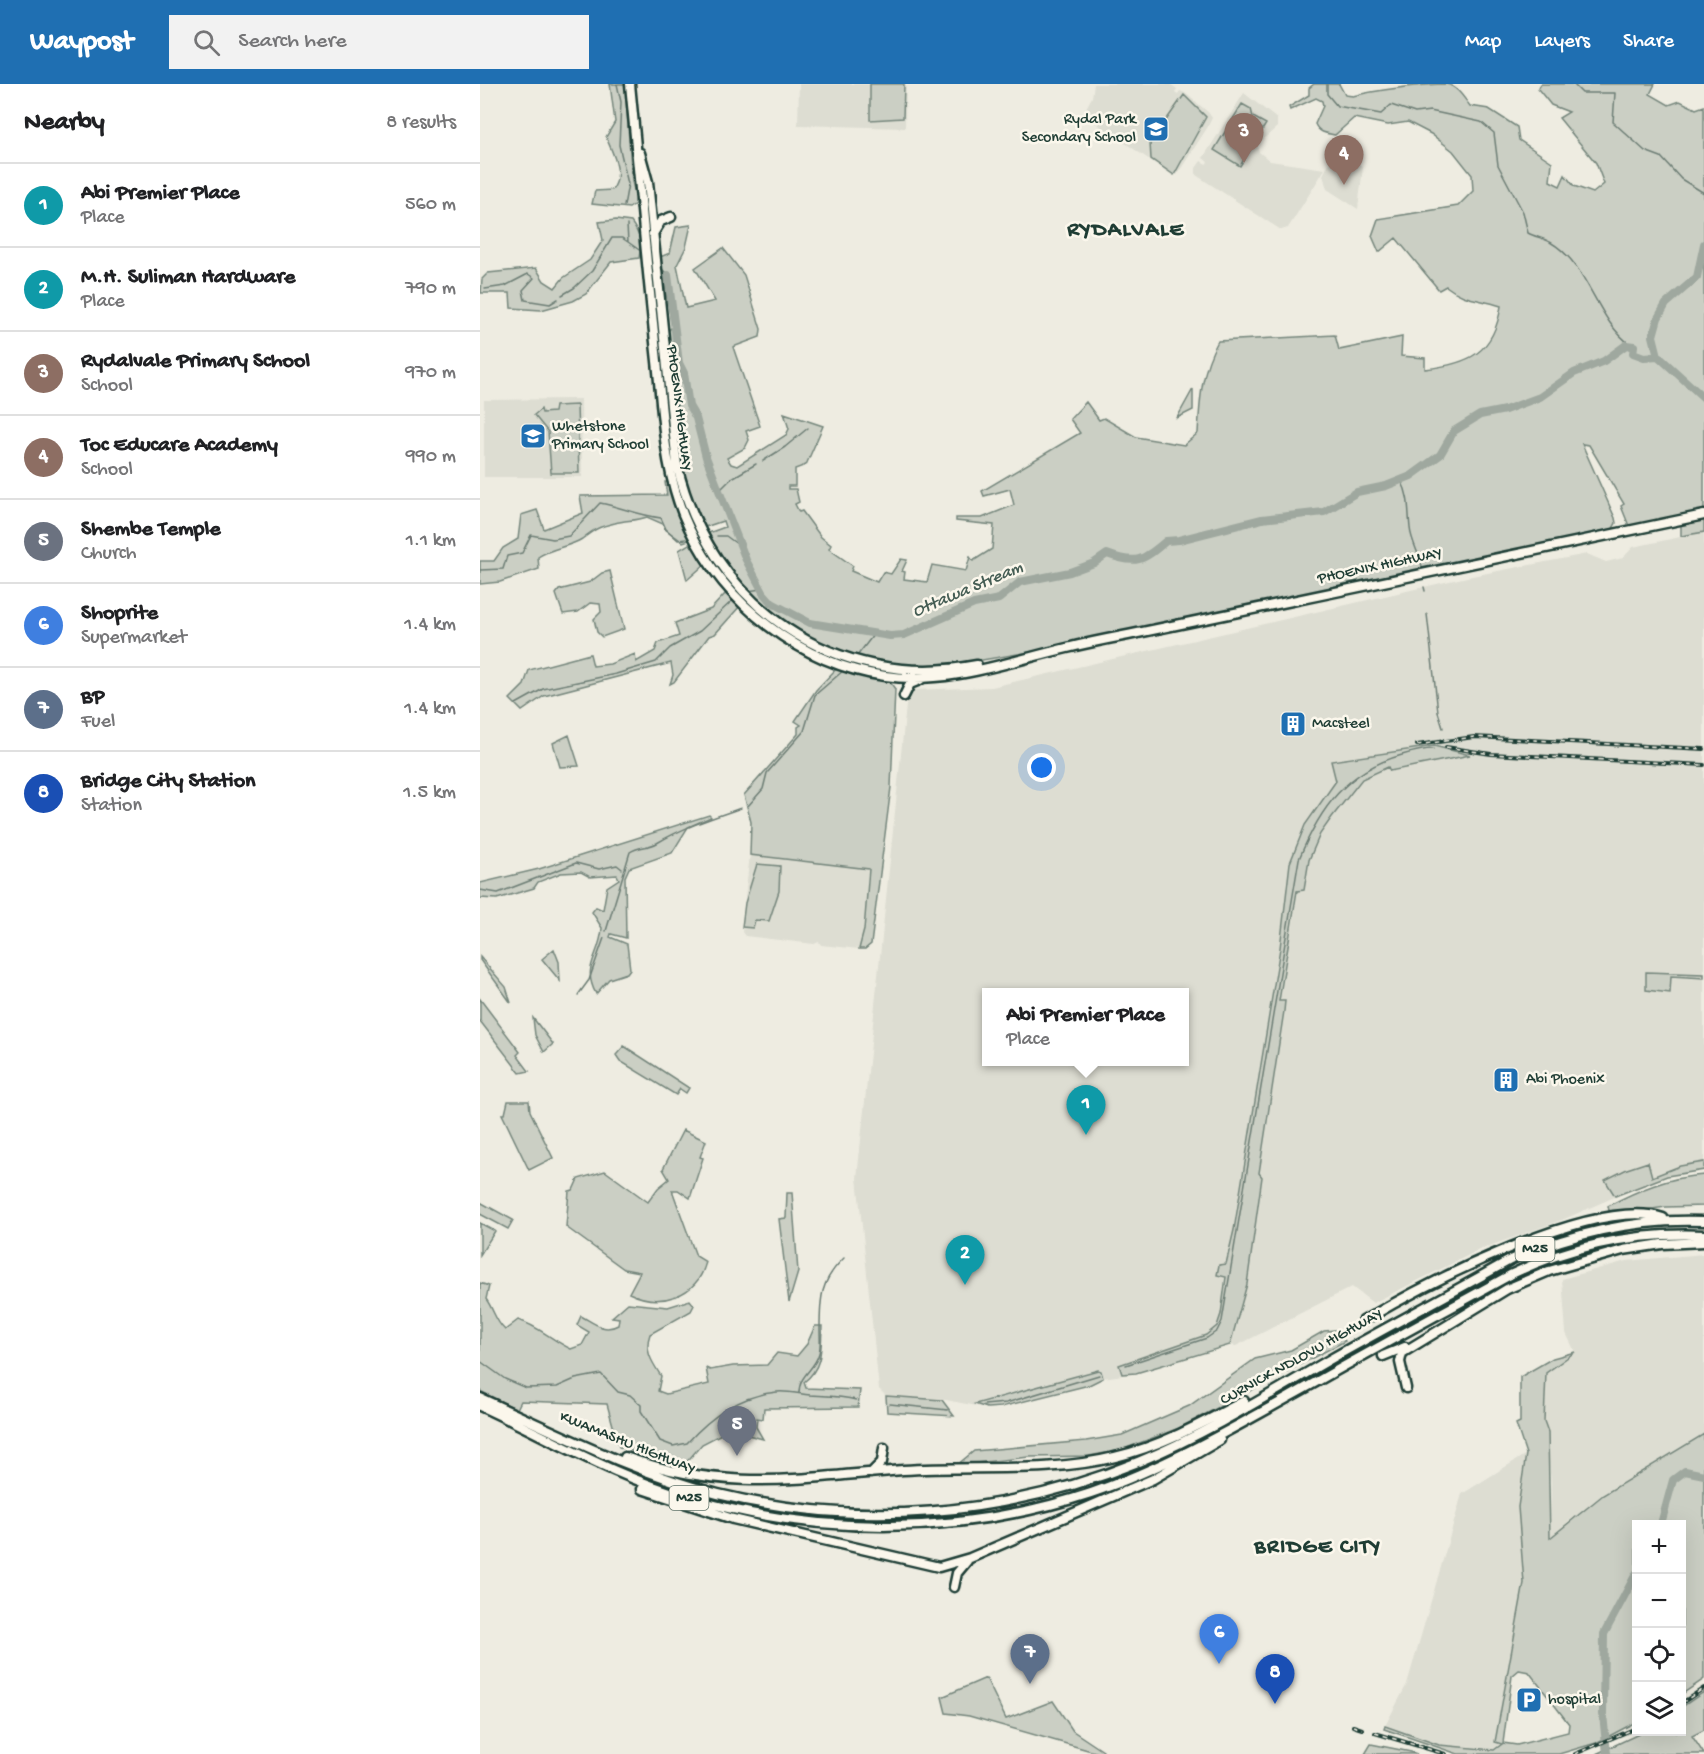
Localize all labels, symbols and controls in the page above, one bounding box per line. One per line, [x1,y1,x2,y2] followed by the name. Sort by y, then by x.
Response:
[169,15,589,69] search box
[30,26,133,59] text: Waypost
[190,26,223,59] icon: search
[238,29,347,55] text: Search here
[1465,30,1501,55] text: Map
[1534,30,1590,55] text: Layers
[1623,30,1674,55] text: Share
[24,108,105,139] text: Nearby
[1022,111,1138,148] place label: Rydal Park Secondary School
[386,112,456,135] text: 8 results
[1224,113,1263,163] pin: 3
[1141,114,1171,144] school or university icon: Rydal Park Secondary School
[1324,135,1364,185] pin: 4
[81,181,240,207] text: Abi Premier Place
[39,194,48,217] text: 1
[405,194,456,217] text: 560 m
[81,207,125,230] text: Place
[1066,218,1185,244] district label: RYDALVALE
[81,265,295,291] text: M.H. Suliman Hardware
[39,278,48,301] text: 2
[405,278,456,301] text: 790 m
[81,291,125,314] text: Place
[661,343,695,472] street label: PHOENIX HIGHWAY
[81,349,310,375] text: Rydalvale Primary School
[38,362,49,385] text: 3
[405,362,456,385] text: 970 m
[81,375,133,398] text: School
[551,418,649,455] place label: Whetstone Primary School
[518,421,548,451] school or university icon: Whetstone Primary School
[81,433,278,459] text: Toc Educare Academy
[39,446,48,469] text: 4
[406,446,456,469] text: 990 m
[81,459,133,482] text: School
[81,517,221,543] text: Shembe Temple
[38,530,49,553] text: 5
[406,530,456,553] text: 1.1 km
[81,543,137,566] text: Church
[1315,545,1444,590] street label: PHOENIX HIGHWAY
[910,557,1027,623] water label: Ottawa Stream
[81,601,158,627] text: Shoprite
[38,614,49,637] text: 6
[404,614,456,637] text: 1.4 km
[81,627,187,650] text: Supermarket
[81,685,104,711] text: BP
[38,698,49,721] text: 7
[404,698,456,721] text: 1.4 km
[1278,709,1308,739] building icon: Macsteel
[81,711,115,734] text: Fuel
[1312,715,1370,734] place label: Macsteel
[1027,753,1056,782] your location
[81,769,256,795] text: Bridge City Station
[38,782,49,805] text: 8
[403,782,456,805] text: 1.5 km
[81,795,142,818] text: Station
[982,988,1189,1066] popup
[1006,1003,1165,1029] text: Abi Premier Place
[1006,1029,1050,1052] text: Place
[1491,1065,1521,1095] building icon: Abi Phoenix
[1526,1071,1605,1090] place label: Abi Phoenix
[1066,1086,1106,1135] pin: 1
[946,1236,984,1285] pin: 2
[1516,1237,1554,1261] road number: M25
[1217,1305,1387,1411] street label: CURNICK NDLOVU HIGHWAY
[718,1406,756,1456] pin: 5
[556,1408,698,1480] street label: KWAMASHU HIGHWAY
[670,1486,708,1510] road number: M25
[1632,1520,1686,1736] map controls
[1632,1520,1686,1574] button: +
[1253,1535,1382,1561] district label: BRIDGE CITY
[1632,1574,1686,1628] button: −
[1200,1614,1238,1664] pin: 6
[1632,1628,1686,1682] button: locate
[1010,1634,1050,1684] pin: 7
[1256,1654,1294,1704] pin: 8
[1632,1682,1686,1736] button: layers
[1514,1685,1544,1715] parking icon: hospital
[1548,1691,1601,1710] place label: hospital

